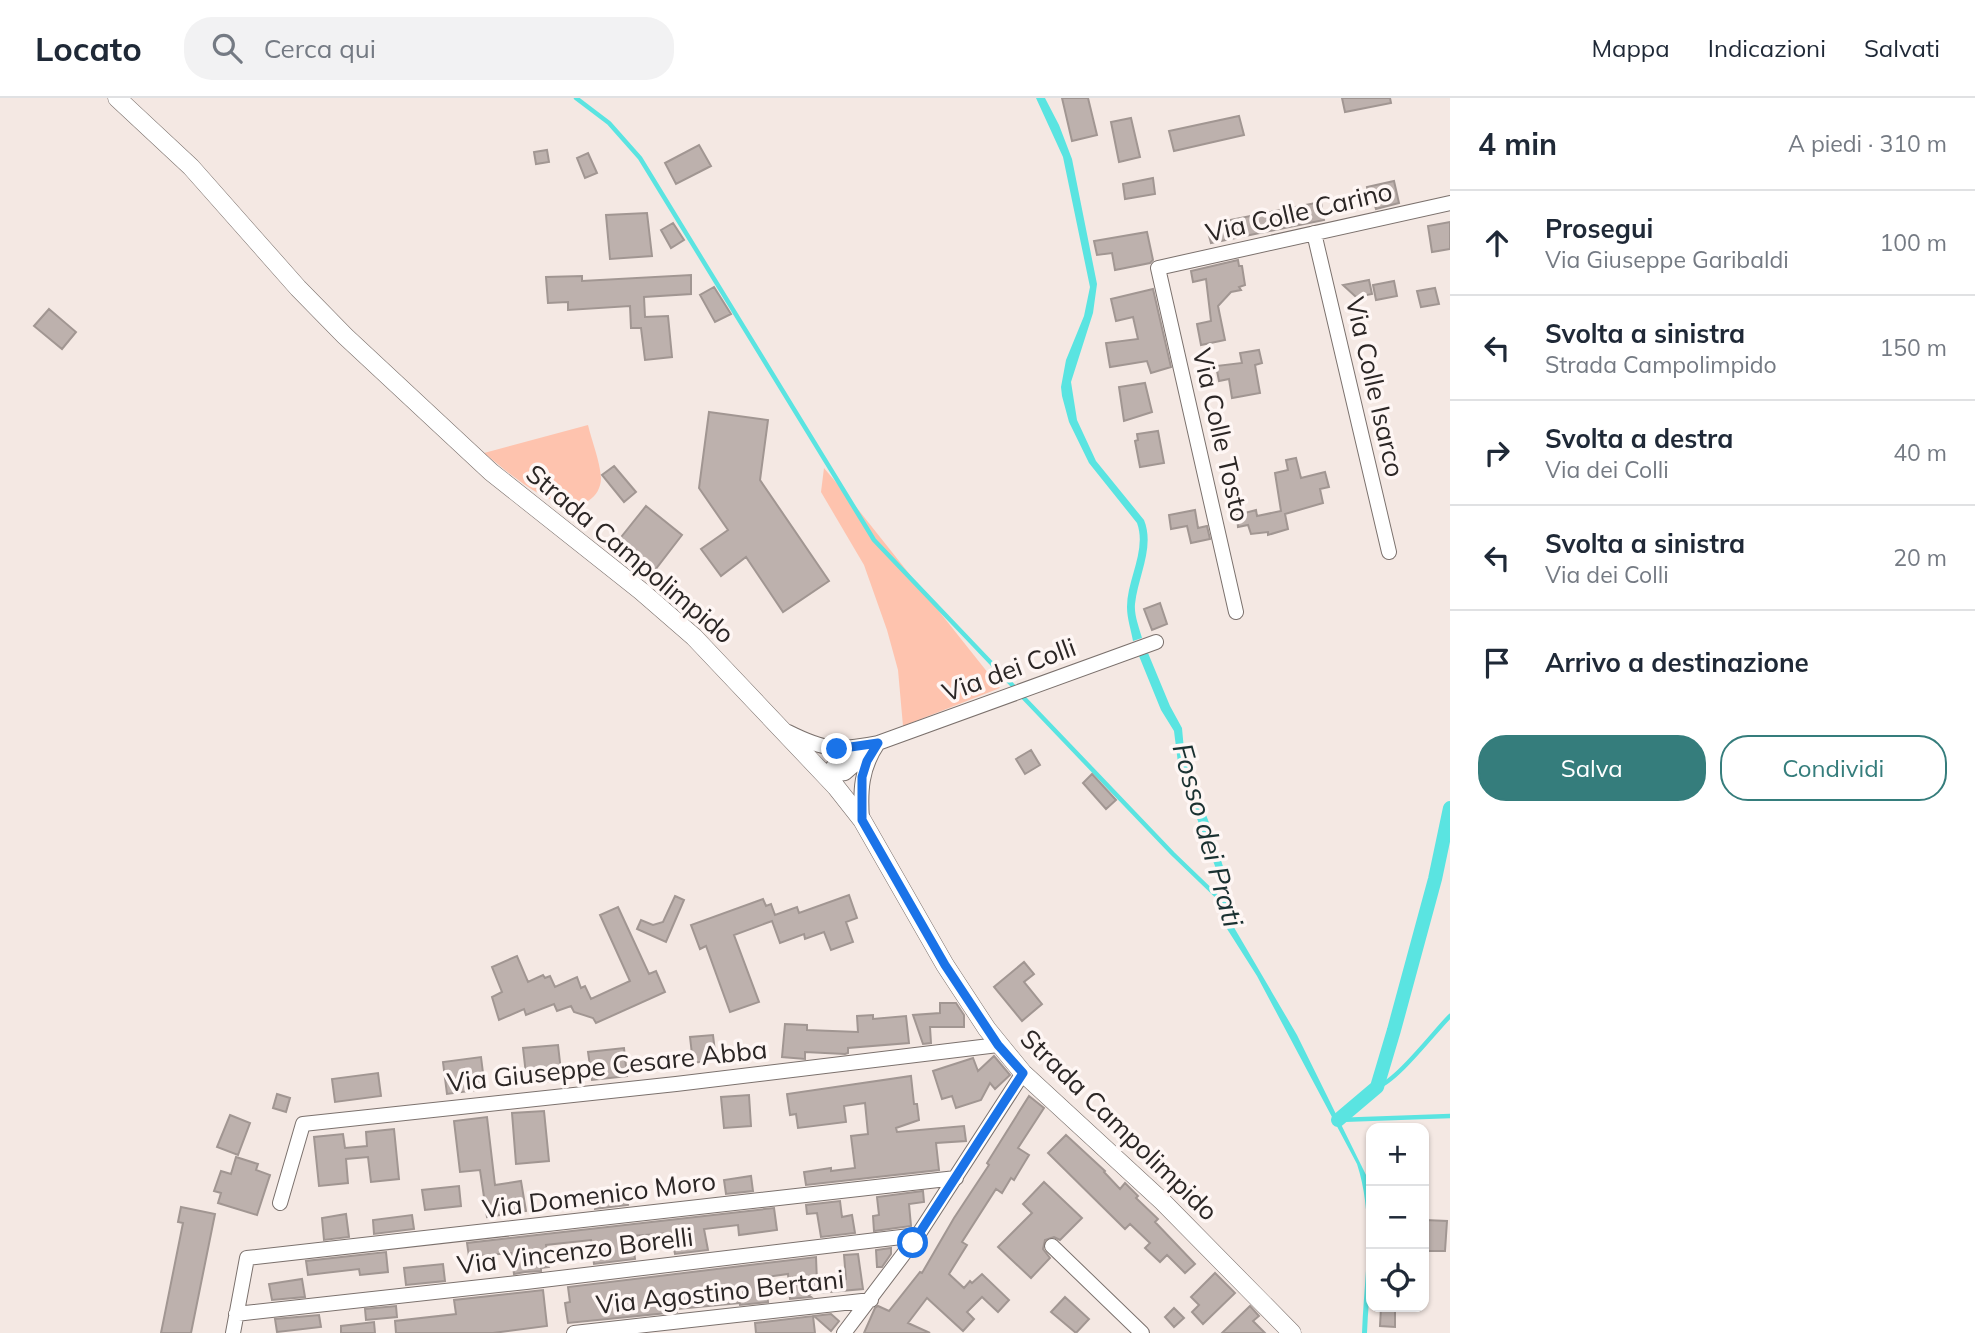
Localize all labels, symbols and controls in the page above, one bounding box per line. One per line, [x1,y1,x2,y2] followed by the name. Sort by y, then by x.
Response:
[184,17,674,80] search box
[35,28,142,69] text: Locato
[208,29,246,67] icon: search
[264,32,376,65] text: Cerca qui
[1591,33,1670,63] text: Mappa
[1708,33,1826,63] text: Indicazioni
[1864,33,1940,63] text: Salvati
[1478,125,1557,163] text: 4 min
[1788,129,1947,158] text: A piedi · 310 m
[1202,174,1395,249] street label: Via Colle Carino
[1545,212,1653,245] text: Prosegui
[1478,224,1516,262] icon: ahead
[1879,228,1947,257] text: 100 m
[1545,245,1789,274] text: Via Giuseppe Garibaldi
[1339,294,1412,480] street label: Via Colle Isarco
[1545,317,1745,350] text: Svolta a sinistra
[1478,329,1516,367] icon: left
[1879,333,1947,362] text: 150 m
[1186,345,1257,525] street label: Via Colle Tosto
[1545,350,1777,379] text: Strada Campolimpido
[1545,422,1733,455] text: Svolta a destra
[1478,434,1516,472] icon: right
[1893,438,1947,467] text: 40 m
[1545,455,1669,484] text: Via dei Colli
[519,457,741,650] street label: Strada Campolimpido
[1545,527,1745,560] text: Svolta a sinistra
[1478,539,1516,577] icon: left
[1893,543,1947,572] text: 20 m
[1545,560,1669,589] text: Via dei Colli
[938,630,1080,709] street label: Via dei Colli
[1478,644,1516,682] icon: arrive
[1545,646,1809,679] text: Arrivo a destinazione
[821,733,852,764] route end
[1478,735,1706,801] button: Salva
[1720,735,1947,801] button: Condividi
[1166,739,1252,931] water label: Fosso dei Prati
[1014,1022,1225,1227] street label: Strada Campolimpido
[445,1032,769,1099] street label: Via Giuseppe Cesare Abba
[1366,1123,1429,1312] map controls
[1366,1123,1429,1186] button: +
[480,1164,718,1225] street label: Via Domenico Moro
[1366,1186,1429,1249] button: −
[455,1220,695,1281] street label: Via Vincenzo Borelli
[897,1227,928,1258] route start
[1366,1249,1429,1312] button: locate
[594,1262,846,1321] street label: Via Agostino Bertani

